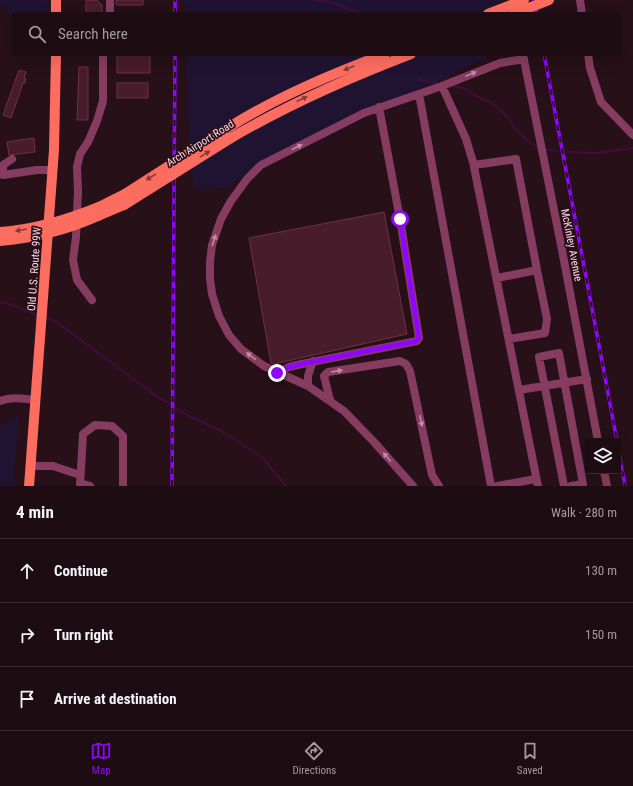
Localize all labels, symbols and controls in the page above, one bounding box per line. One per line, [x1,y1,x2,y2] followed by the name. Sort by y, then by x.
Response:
[12,12,621,56] search box
[26,23,48,45] icon: search
[58,25,128,43] text: Search here
[342,66,354,72] one-way arrow
[465,71,477,77] one-way arrow
[297,96,308,102] one-way arrow
[164,117,236,169] street label: Arch Airport Road
[291,144,303,150] one-way arrow
[200,150,210,158] one-way arrow
[146,173,156,181] one-way arrow
[558,208,585,282] street label: McKinley Avenue
[391,210,409,228] route start
[25,226,44,311] street label: Old U.S. Route 99W
[15,227,27,233] one-way arrow
[211,233,217,245] one-way arrow
[245,352,256,360] one-way arrow
[268,364,286,382] route end
[331,368,343,374] one-way arrow
[418,414,424,427] one-way arrow
[585,438,621,474] map controls
[585,438,621,474] button: layers
[383,452,392,462] one-way arrow
[16,502,54,522] text: 4 min
[551,505,617,520] text: Walk · 280 m
[16,560,38,582] icon: ahead
[54,562,108,580] text: Continue
[585,563,617,578] text: 130 m
[16,624,38,646] icon: right
[54,626,113,644] text: Turn right
[585,627,617,642] text: 150 m
[16,688,38,710] icon: arrive
[54,690,177,708] text: Arrive at destination
[90,740,112,777] tab: Map
[292,740,336,777] tab: Directions
[517,740,543,777] tab: Saved

